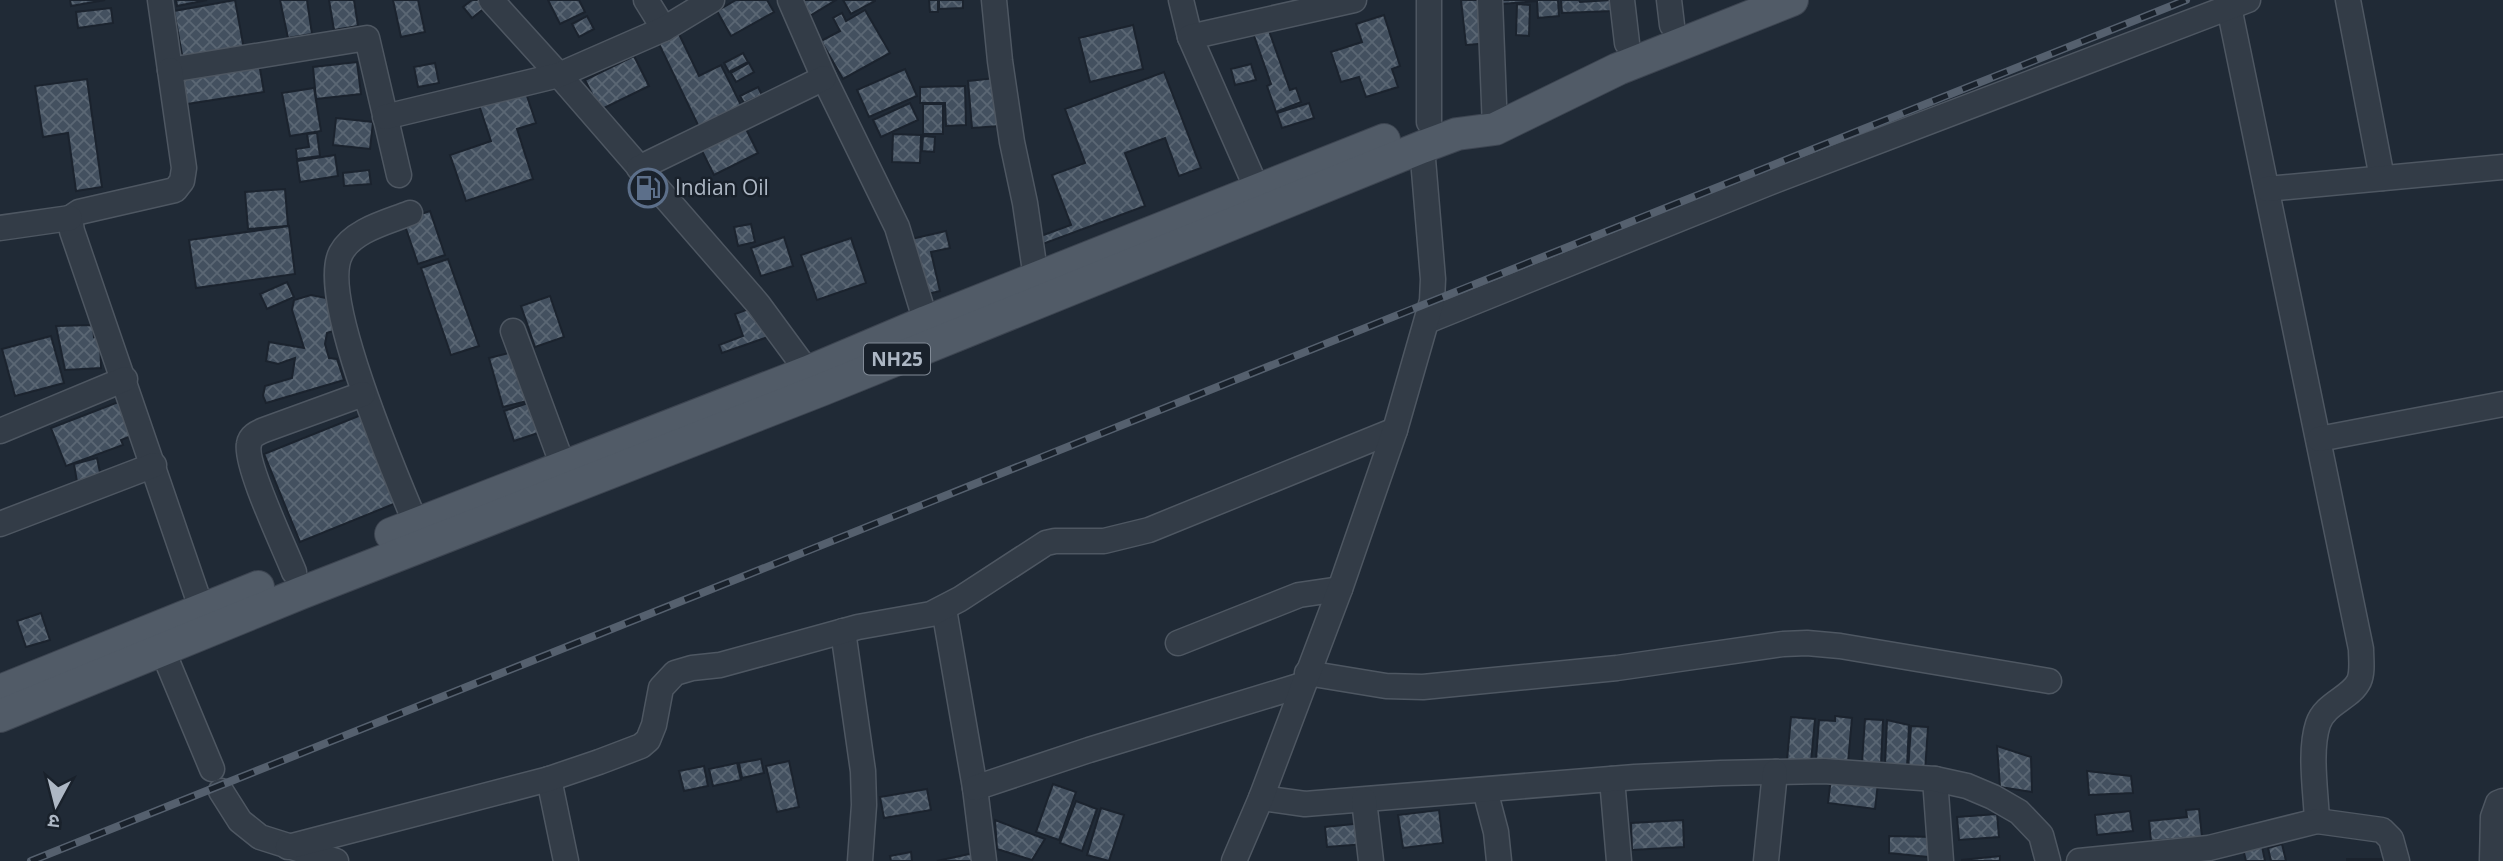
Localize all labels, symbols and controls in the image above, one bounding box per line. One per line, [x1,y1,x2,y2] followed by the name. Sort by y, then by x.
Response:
[627,167,669,209] fuel station icon: Indian Oil
[675,173,769,201] place label: Indian Oil
[864,344,930,374] road number: NH25
[21,770,91,840] north arrow
[46,808,61,835] text: उ

